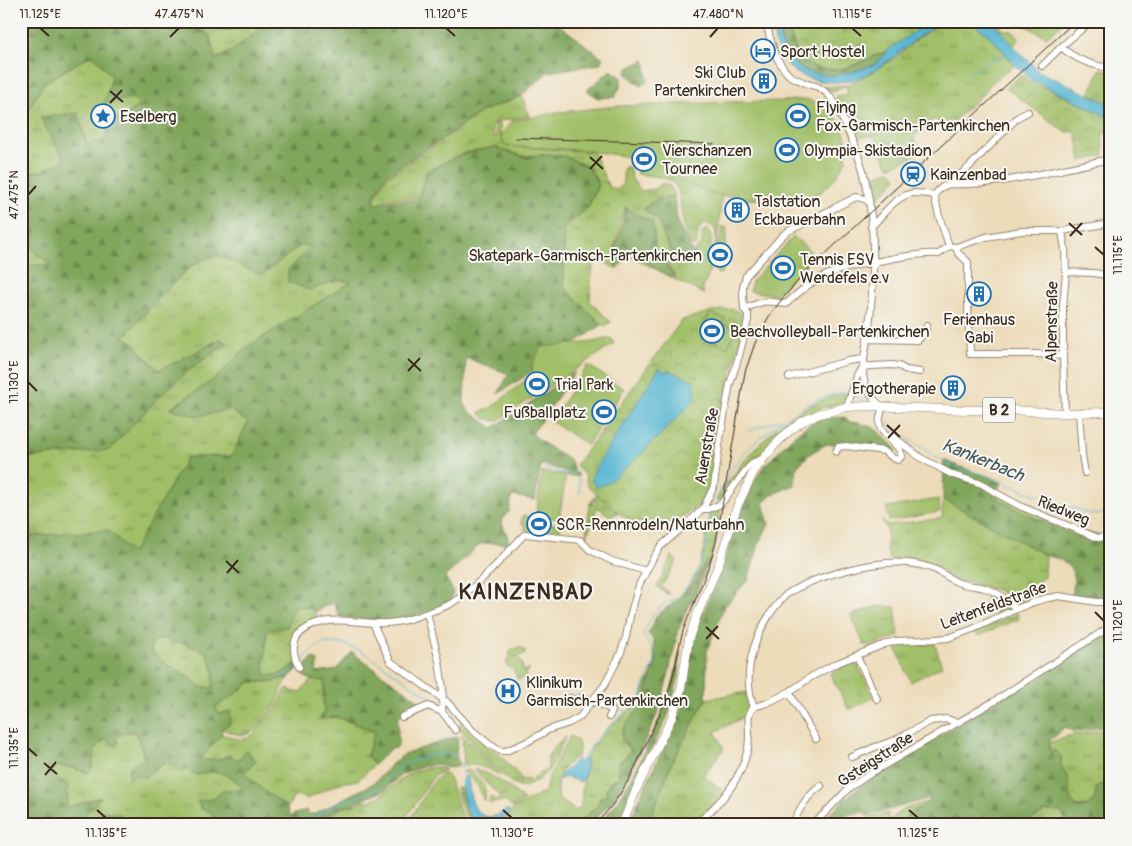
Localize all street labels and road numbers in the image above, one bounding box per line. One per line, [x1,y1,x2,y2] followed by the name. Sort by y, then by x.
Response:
[1041,281,1063,363] street label: Alpenstraße
[983,398,1015,422] road number: B 2
[690,406,724,486] street label: Auenstraße
[1035,491,1093,530] street label: Riedweg
[938,577,1049,634] street label: Leitenfeldstraße
[834,728,917,792] street label: Gsteigstraße

